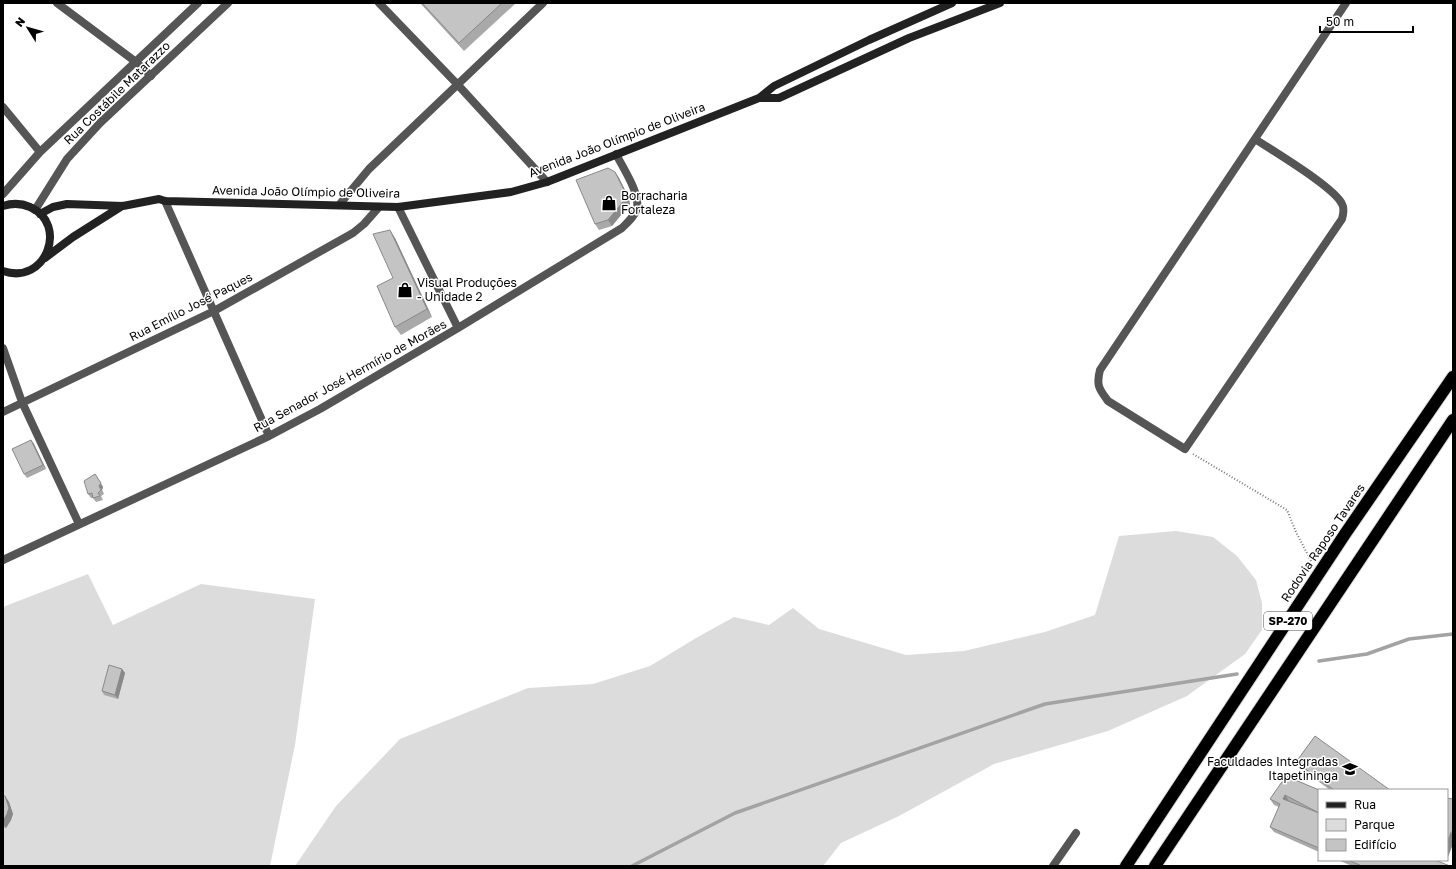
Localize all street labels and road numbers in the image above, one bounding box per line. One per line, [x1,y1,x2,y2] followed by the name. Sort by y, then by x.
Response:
[60,38,173,147] street label: Rua Costábile Matarazzo
[526,99,707,180] street label: Avenida João Olímpio de Oliveira
[212,182,400,201] street label: Avenida João Olímpio de Oliveira
[127,269,255,344] street label: Rua Emílio José Paques
[251,316,449,435] street label: Rua Senador José Hermírio de Morães
[1277,481,1368,605] street label: Rodovia Raposo Tavares
[1264,612,1312,630] road number: SP-270

